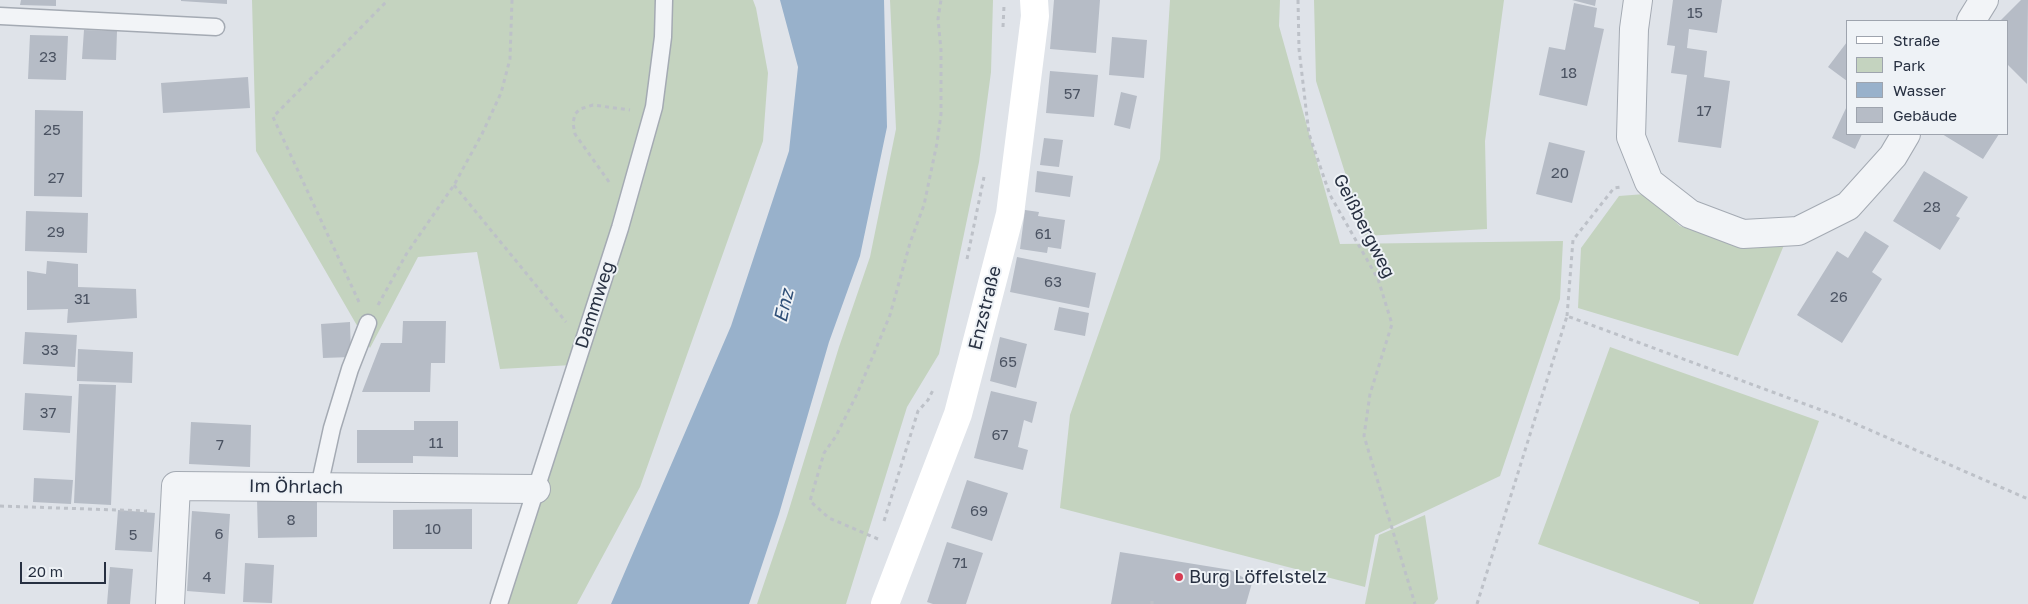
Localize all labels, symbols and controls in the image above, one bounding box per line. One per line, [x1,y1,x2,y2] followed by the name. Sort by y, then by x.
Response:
[1687,4,1703,22] house number: 15
[1846,20,2008,135] legend
[1893,31,1940,49] text: Straße
[39,48,57,66] house number: 23
[1893,56,1925,74] text: Park
[1561,64,1577,82] house number: 18
[1893,81,1946,99] text: Wasser
[1064,85,1080,103] house number: 57
[1696,102,1712,120] house number: 17
[1893,106,1957,124] text: Gebäude
[43,121,61,139] house number: 25
[1551,164,1569,182] house number: 20
[48,169,64,187] house number: 27
[1329,170,1399,282] street label: Geißbergweg
[1923,198,1941,216] house number: 28
[47,223,65,241] house number: 29
[1035,225,1051,243] house number: 61
[571,259,619,351] street label: Dammweg
[964,264,1006,352] street label: Enzstraße
[1044,273,1062,291] house number: 63
[769,287,799,325] water label: Enz
[1830,288,1848,306] house number: 26
[74,290,90,308] house number: 31
[41,341,59,359] house number: 33
[999,353,1017,371] house number: 65
[40,404,56,422] house number: 37
[991,426,1009,444] house number: 67
[429,434,443,452] house number: 11
[216,436,224,454] house number: 7
[249,475,343,499] street label: Im Öhrlach
[970,502,988,520] house number: 69
[286,511,296,529] house number: 8
[425,520,441,538] house number: 10
[214,525,224,543] house number: 6
[129,526,137,544] house number: 5
[22,552,109,584] scale bar
[952,554,968,572] house number: 71
[28,562,63,580] text: 20 m
[1189,566,1327,588] place label: Burg Löffelstelz
[202,568,212,586] house number: 4
[1173,571,1185,583] marker: Burg Löffelstelz

